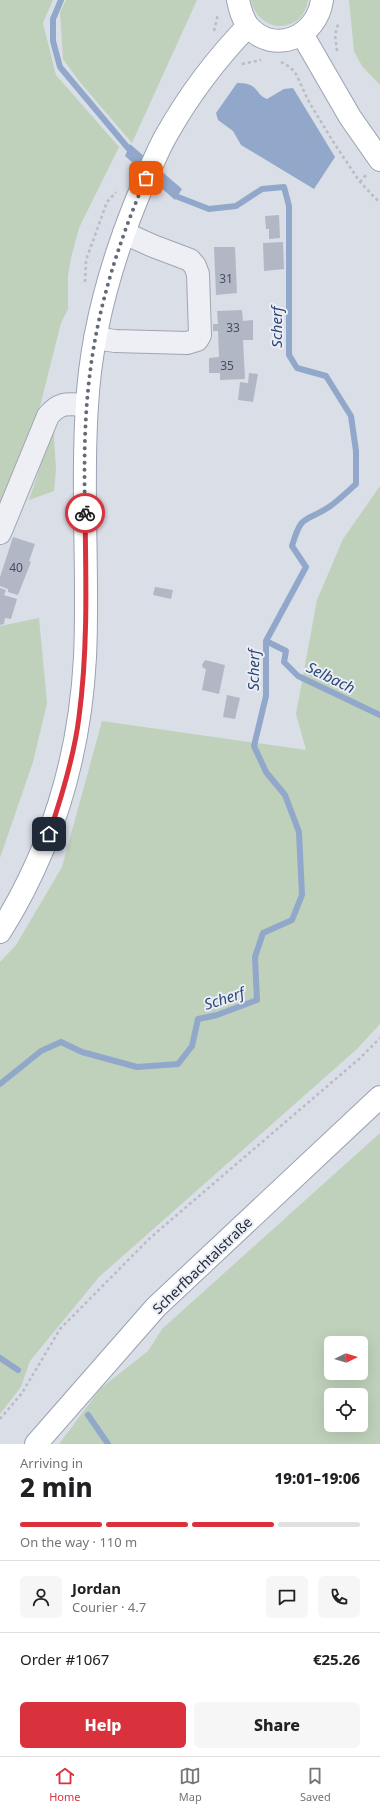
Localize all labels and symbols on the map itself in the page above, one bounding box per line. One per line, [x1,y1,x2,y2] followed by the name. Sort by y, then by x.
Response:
[129,161,163,195] pin
[219,270,233,287] house number: 31
[266,304,286,348] water label: Scherf
[226,319,240,336] house number: 33
[220,357,234,374] house number: 35
[65,493,105,533] courier
[9,559,23,576] house number: 40
[243,647,263,691] water label: Scherf
[303,657,359,697] water label: Selbach
[32,817,66,851] pin
[201,981,249,1014] water label: Scherf
[148,1212,256,1318] street label: Scherfbachtalstraße
[324,1336,368,1380] north arrow

